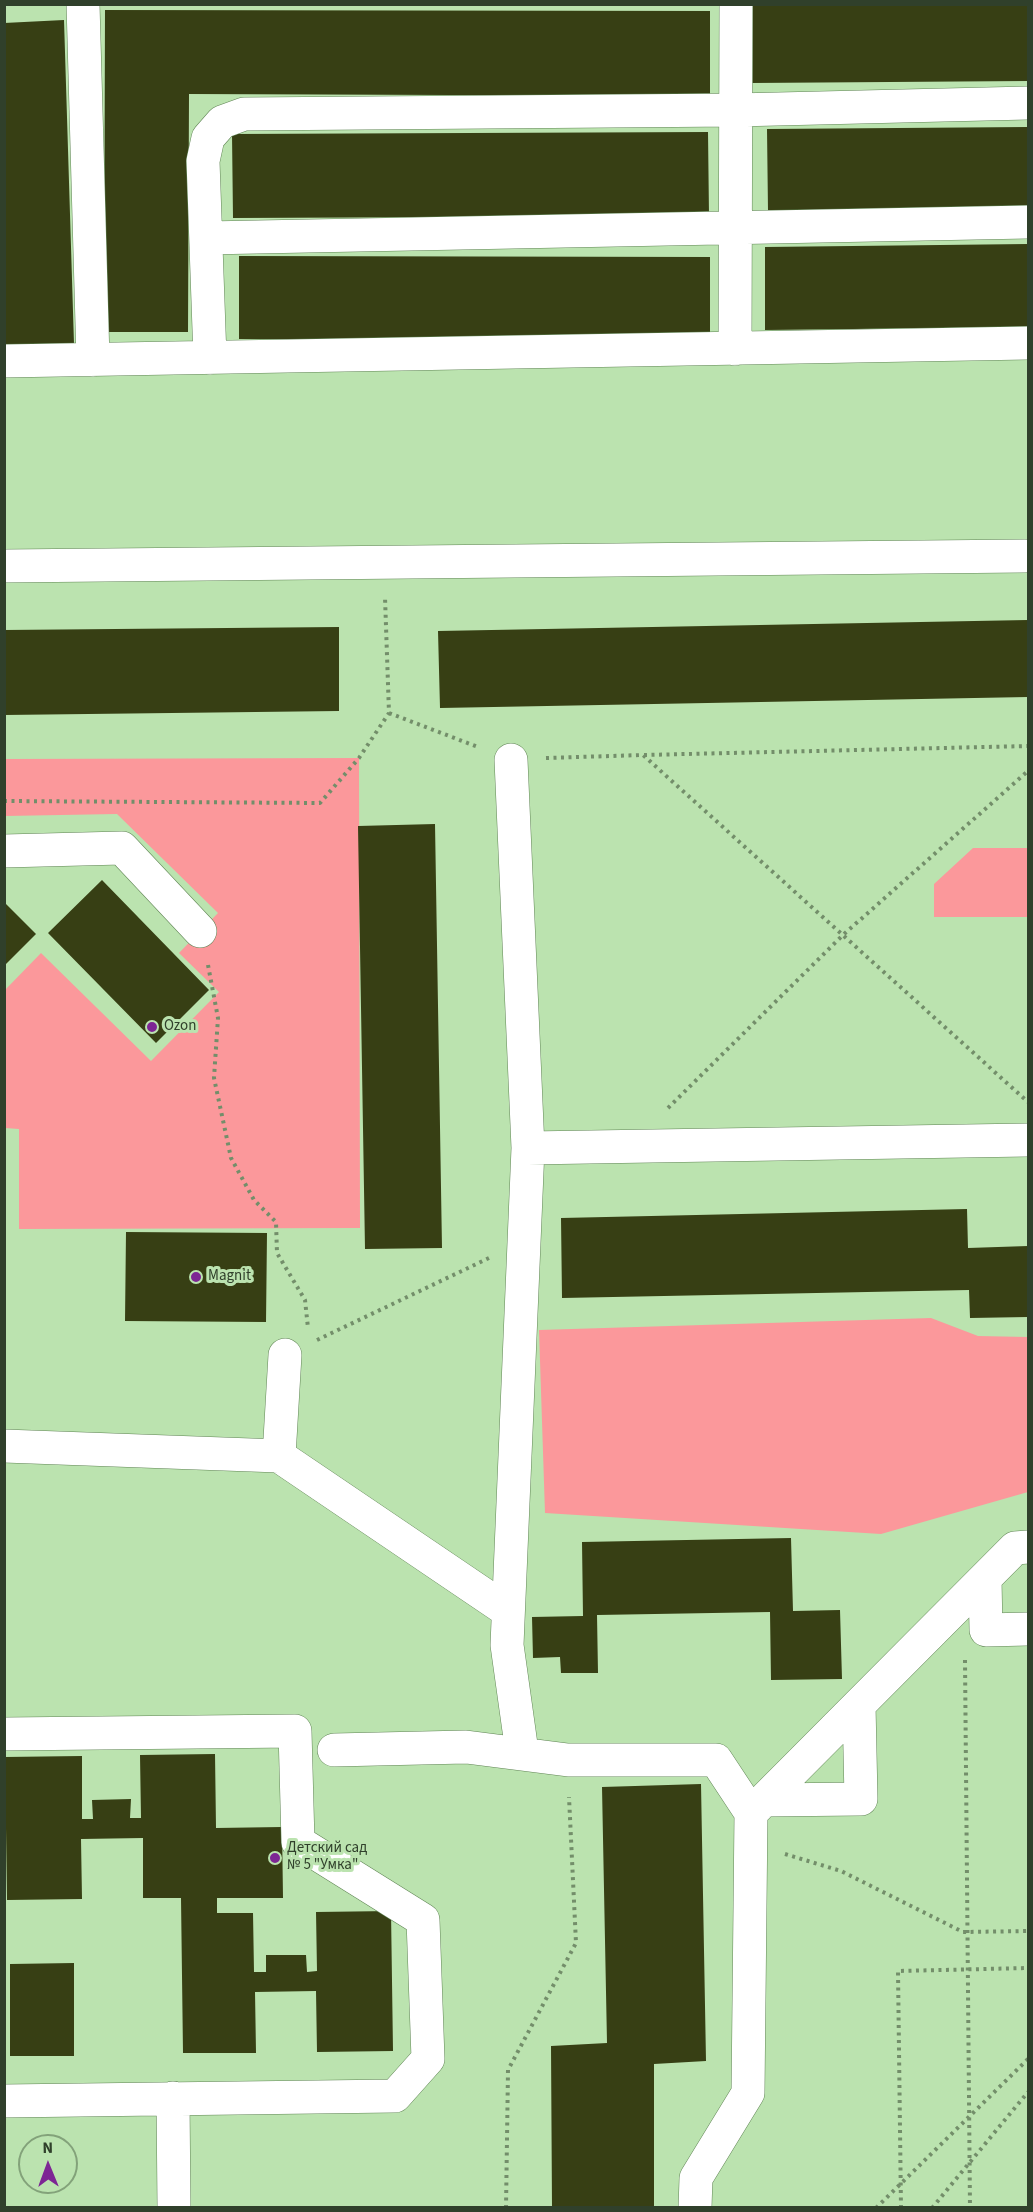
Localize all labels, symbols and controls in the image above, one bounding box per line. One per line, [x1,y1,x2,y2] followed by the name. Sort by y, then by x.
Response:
[164,1018,196,1036] place label: Ozon
[145,1020,159,1034] marker: Ozon
[208,1268,251,1286] place label: Magnit
[189,1270,203,1284] marker: Magnit
[287,1840,367,1875] place label: Детский сад № 5 "Умка"
[268,1851,282,1865] marker: Детский сад № 5 "Умка"
[18,2134,78,2194] north arrow
[42,2137,53,2159] text: N

